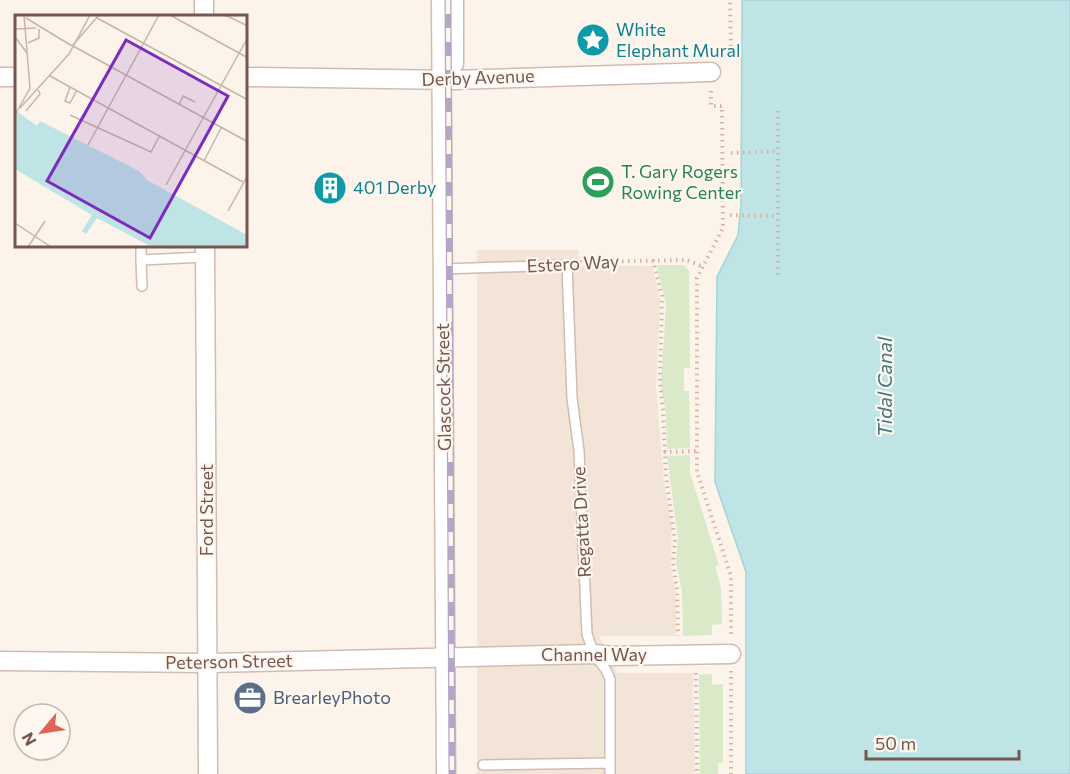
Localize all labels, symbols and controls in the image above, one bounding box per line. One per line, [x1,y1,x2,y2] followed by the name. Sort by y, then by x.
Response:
[15,15,248,248] inset map
[616,18,741,61] place label: White Elephant Mural
[575,22,611,58] place icon: White Elephant Mural
[421,64,535,90] street label: Derby Avenue
[621,160,742,203] place label: T. Gary Rogers Rowing Center
[580,164,616,200] sports icon: T. Gary Rogers Rowing Center
[312,170,348,206] building icon: 401 Derby
[353,176,436,198] place label: 401 Derby
[526,250,620,276] street label: Estero Way
[431,323,455,451] street label: Glascock Street
[872,336,896,437] water label: Tidal Canal
[195,464,217,556] street label: Ford Street
[567,466,595,578] street label: Regatta Drive
[541,643,647,665] street label: Channel Way
[165,649,293,673] street label: Peterson Street
[232,680,268,716] office icon: BrearleyPhoto
[273,686,391,708] place label: BrearleyPhoto
[12,702,72,762] north arrow
[866,723,1019,761] scale bar
[17,730,40,749] text: N
[875,732,916,754] text: 50 m

